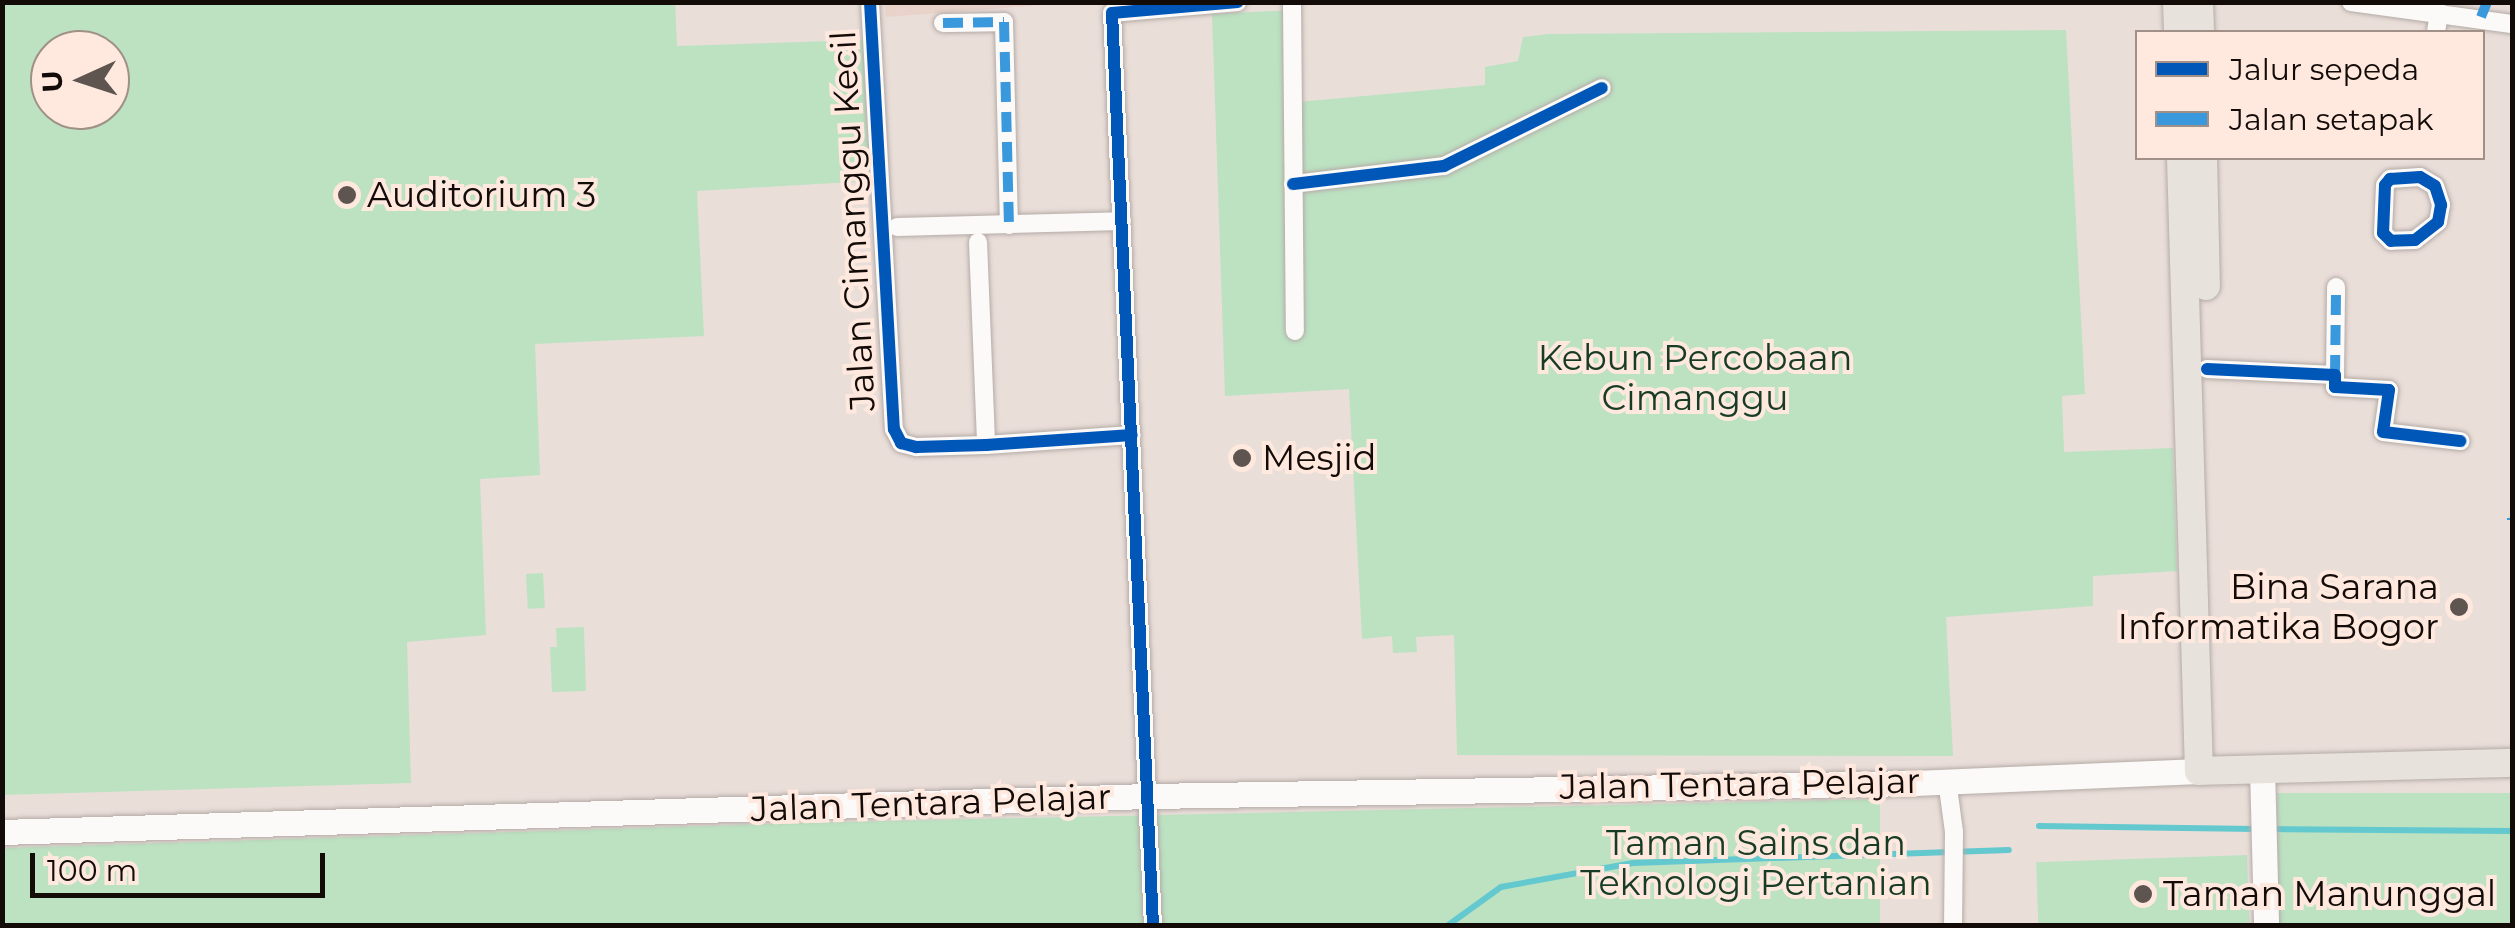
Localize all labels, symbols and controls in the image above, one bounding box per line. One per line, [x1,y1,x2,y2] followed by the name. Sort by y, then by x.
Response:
[30,30,130,130] north arrow
[822,30,884,412] street label: Jalan Cimanggu Kecil
[2135,30,2485,160] legend
[2229,51,2419,88] text: Jalur sepeda
[34,70,70,93] text: U
[2229,101,2434,138] text: Jalan setapak
[367,174,596,216] place label: Auditorium 3
[336,184,358,206] marker: Auditorium 3
[1538,337,1852,419] park label: Kebun Percobaan Cimanggu
[1262,437,1376,479] place label: Mesjid
[1231,447,1253,469] marker: Mesjid
[2117,566,2439,648] place label: Bina Sarana Informatika Bogor
[2448,596,2470,618] marker: Bina Sarana Informatika Bogor
[1559,760,1921,808] street label: Jalan Tentara Pelajar
[750,776,1112,830] street label: Jalan Tentara Pelajar
[1580,822,1932,904] park label: Taman Sains dan Teknologi Pertanian
[35,833,330,895] scale bar
[47,852,137,889] text: 100 m
[2163,873,2496,915] place label: Taman Manunggal
[2132,883,2154,905] marker: Taman Manunggal

